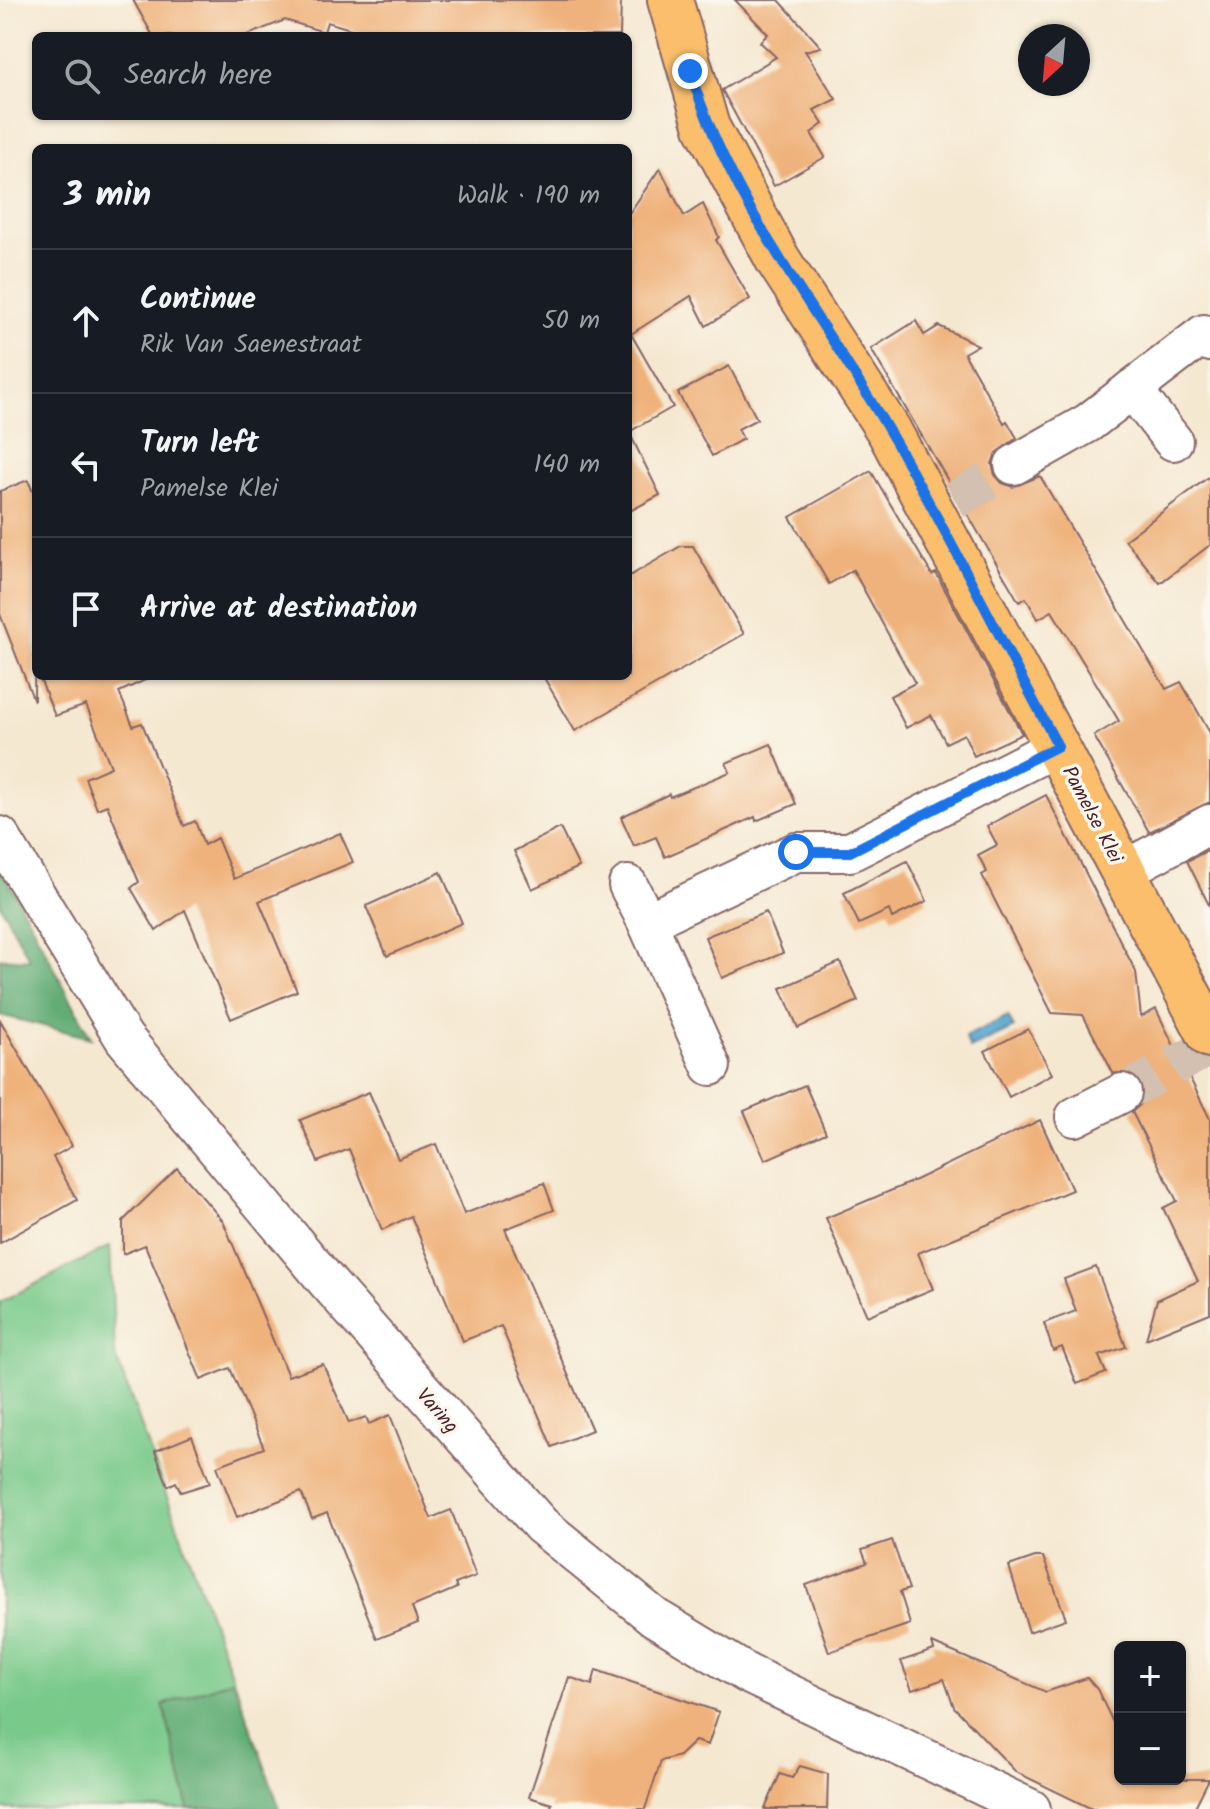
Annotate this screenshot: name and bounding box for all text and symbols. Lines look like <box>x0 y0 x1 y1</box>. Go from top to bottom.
north arrow <box>1018 24 1090 96</box>
search box <box>32 32 632 120</box>
text: Search here <box>124 52 272 100</box>
route end <box>672 53 708 89</box>
icon: search <box>60 54 104 98</box>
text: 3 min <box>64 169 151 223</box>
text: Walk · 190 m <box>457 175 600 217</box>
text: Continue <box>140 276 256 324</box>
icon: ahead <box>64 299 108 343</box>
text: 50 m <box>542 300 600 342</box>
text: Rik Van Saenestraat <box>140 324 362 366</box>
text: Turn left <box>140 420 259 468</box>
icon: left <box>64 443 108 487</box>
text: 140 m <box>533 444 600 486</box>
text: Pamelse Klei <box>140 468 278 510</box>
text: Arrive at destination <box>140 585 417 633</box>
icon: arrive <box>64 587 108 631</box>
street label: Pamelse Klei <box>1052 761 1131 870</box>
route start <box>778 834 814 870</box>
street label: Varing <box>408 1381 465 1441</box>
map controls <box>1114 1641 1186 1785</box>
button: + <box>1114 1641 1186 1713</box>
button: − <box>1114 1713 1186 1785</box>

